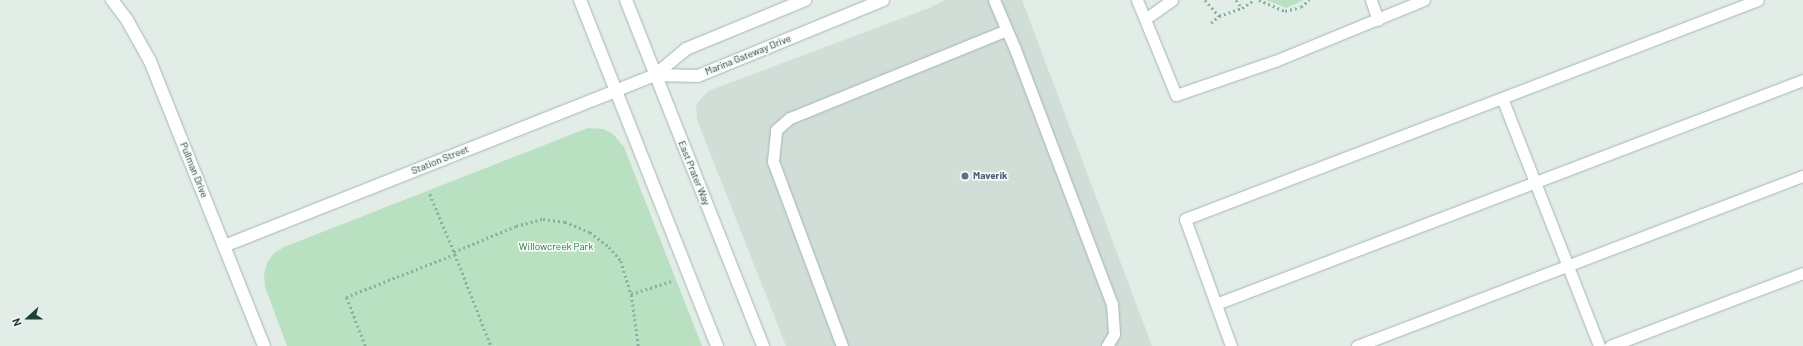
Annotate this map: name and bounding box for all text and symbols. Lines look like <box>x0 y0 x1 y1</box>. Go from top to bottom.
street label: Marina Gateway Drive <box>703 32 793 78</box>
street label: East Prater Way <box>676 139 712 207</box>
street label: Pullman Drive <box>177 140 211 200</box>
street label: Station Street <box>410 143 470 177</box>
place label: Maverik <box>973 170 1007 182</box>
marker: Maverik <box>960 171 970 181</box>
park label: Willowcreek Park <box>519 241 593 253</box>
north arrow <box>8 298 48 338</box>
text: N <box>9 317 24 328</box>

